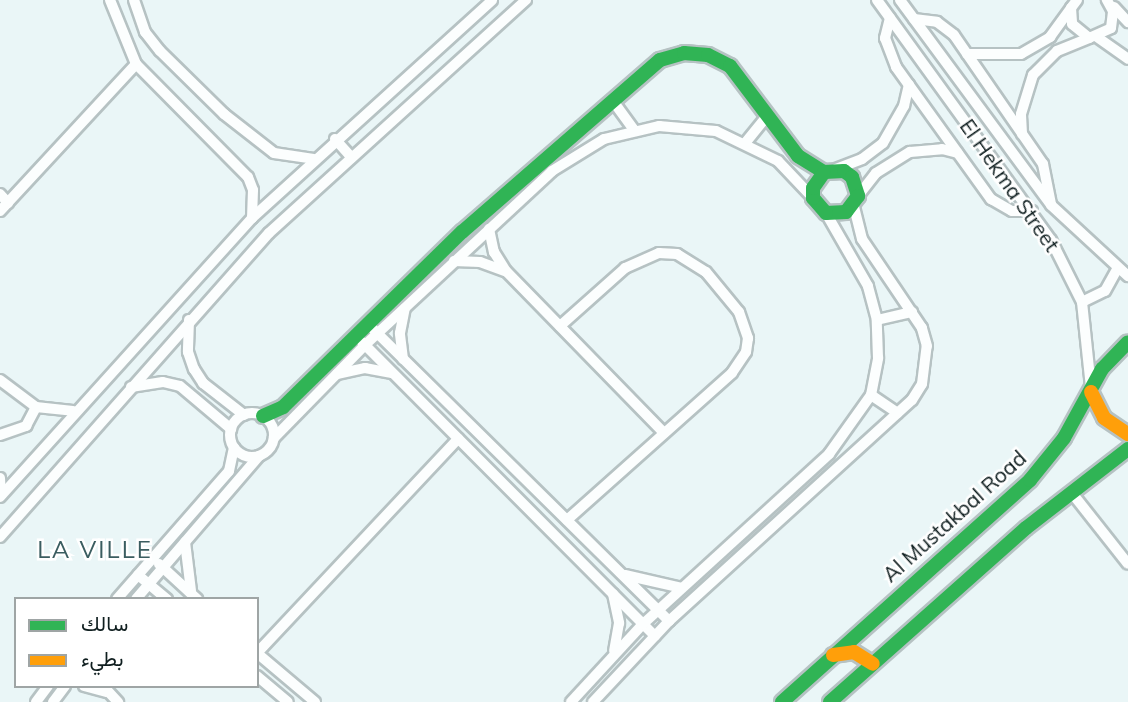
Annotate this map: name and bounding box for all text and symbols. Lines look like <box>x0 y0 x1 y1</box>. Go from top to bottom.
street label: El Hekma Street <box>955 114 1065 256</box>
street label: Al Mustakbal Road <box>877 445 1031 587</box>
district label: LA VILLE <box>38 536 152 564</box>
legend <box>14 597 259 688</box>
text: سالك <box>81 610 128 636</box>
text: بطيء <box>81 645 124 671</box>

